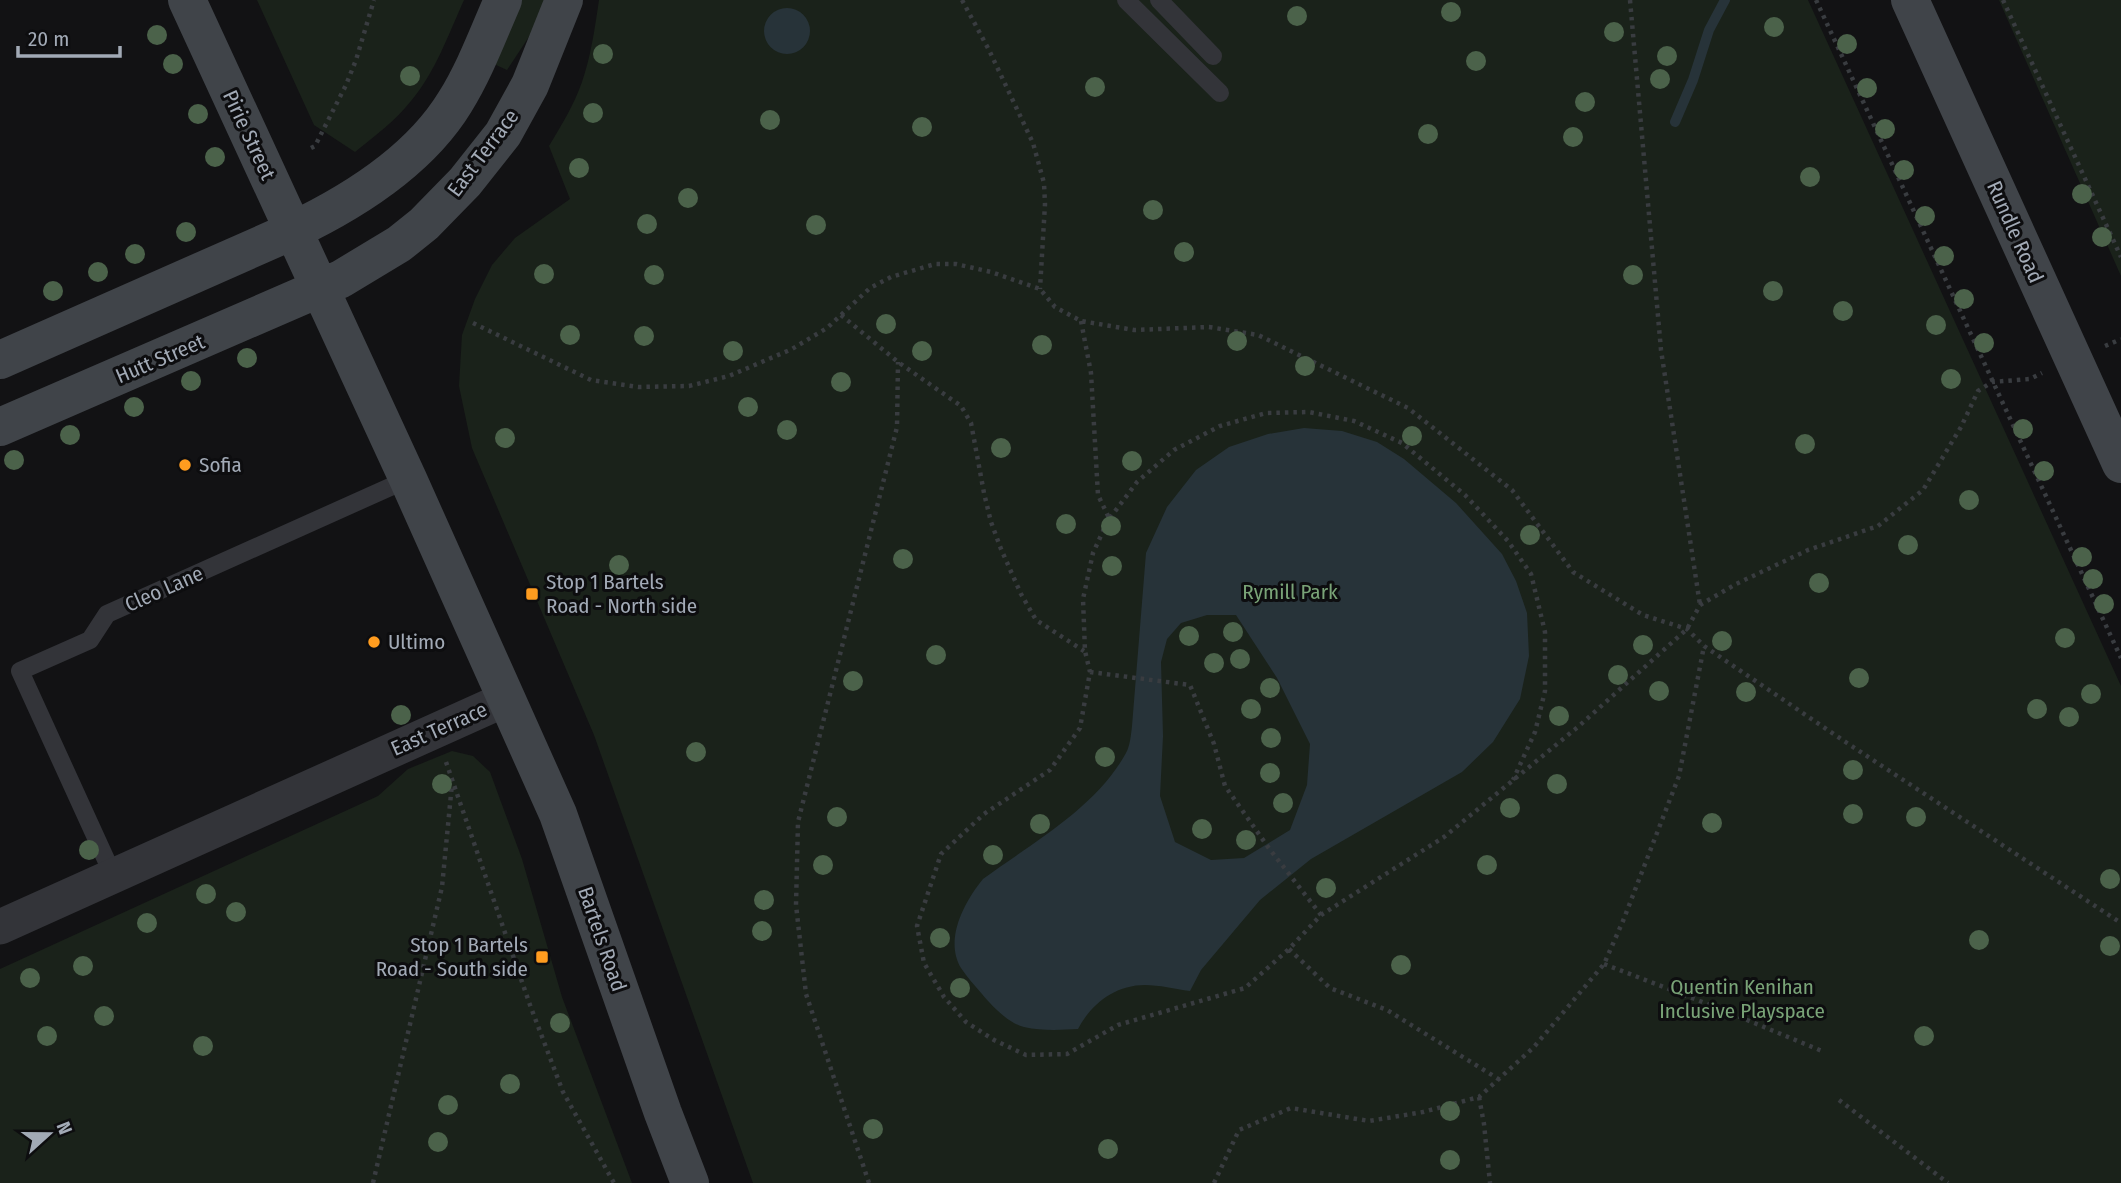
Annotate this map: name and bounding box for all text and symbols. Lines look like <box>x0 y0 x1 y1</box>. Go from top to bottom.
scale bar <box>18 14 119 58</box>
text: 20 m <box>28 26 69 52</box>
street label: Pirie Street <box>217 86 281 184</box>
street label: East Terrace <box>442 104 524 202</box>
street label: Rundle Road <box>1981 177 2049 287</box>
street label: Hutt Street <box>112 329 208 389</box>
place label: Sofia <box>199 452 242 478</box>
marker: Sofia <box>177 457 193 473</box>
street label: Cleo Lane <box>121 560 207 618</box>
place label: Stop 1 Bartels Road - North side <box>546 569 697 619</box>
park label: Rymill Park <box>1242 579 1338 605</box>
marker: Stop 1 Bartels Road - North side <box>524 586 540 602</box>
place label: Ultimo <box>388 629 445 655</box>
marker: Ultimo <box>366 634 382 650</box>
street label: East Terrace <box>387 696 491 762</box>
street label: Bartels Road <box>572 883 632 995</box>
place label: Stop 1 Bartels Road - South side <box>376 932 528 982</box>
marker: Stop 1 Bartels Road - South side <box>534 949 550 965</box>
park label: Quentin Kenihan Inclusive Playspace <box>1659 974 1825 1024</box>
north arrow <box>14 1099 84 1169</box>
text: N <box>52 1119 77 1138</box>

